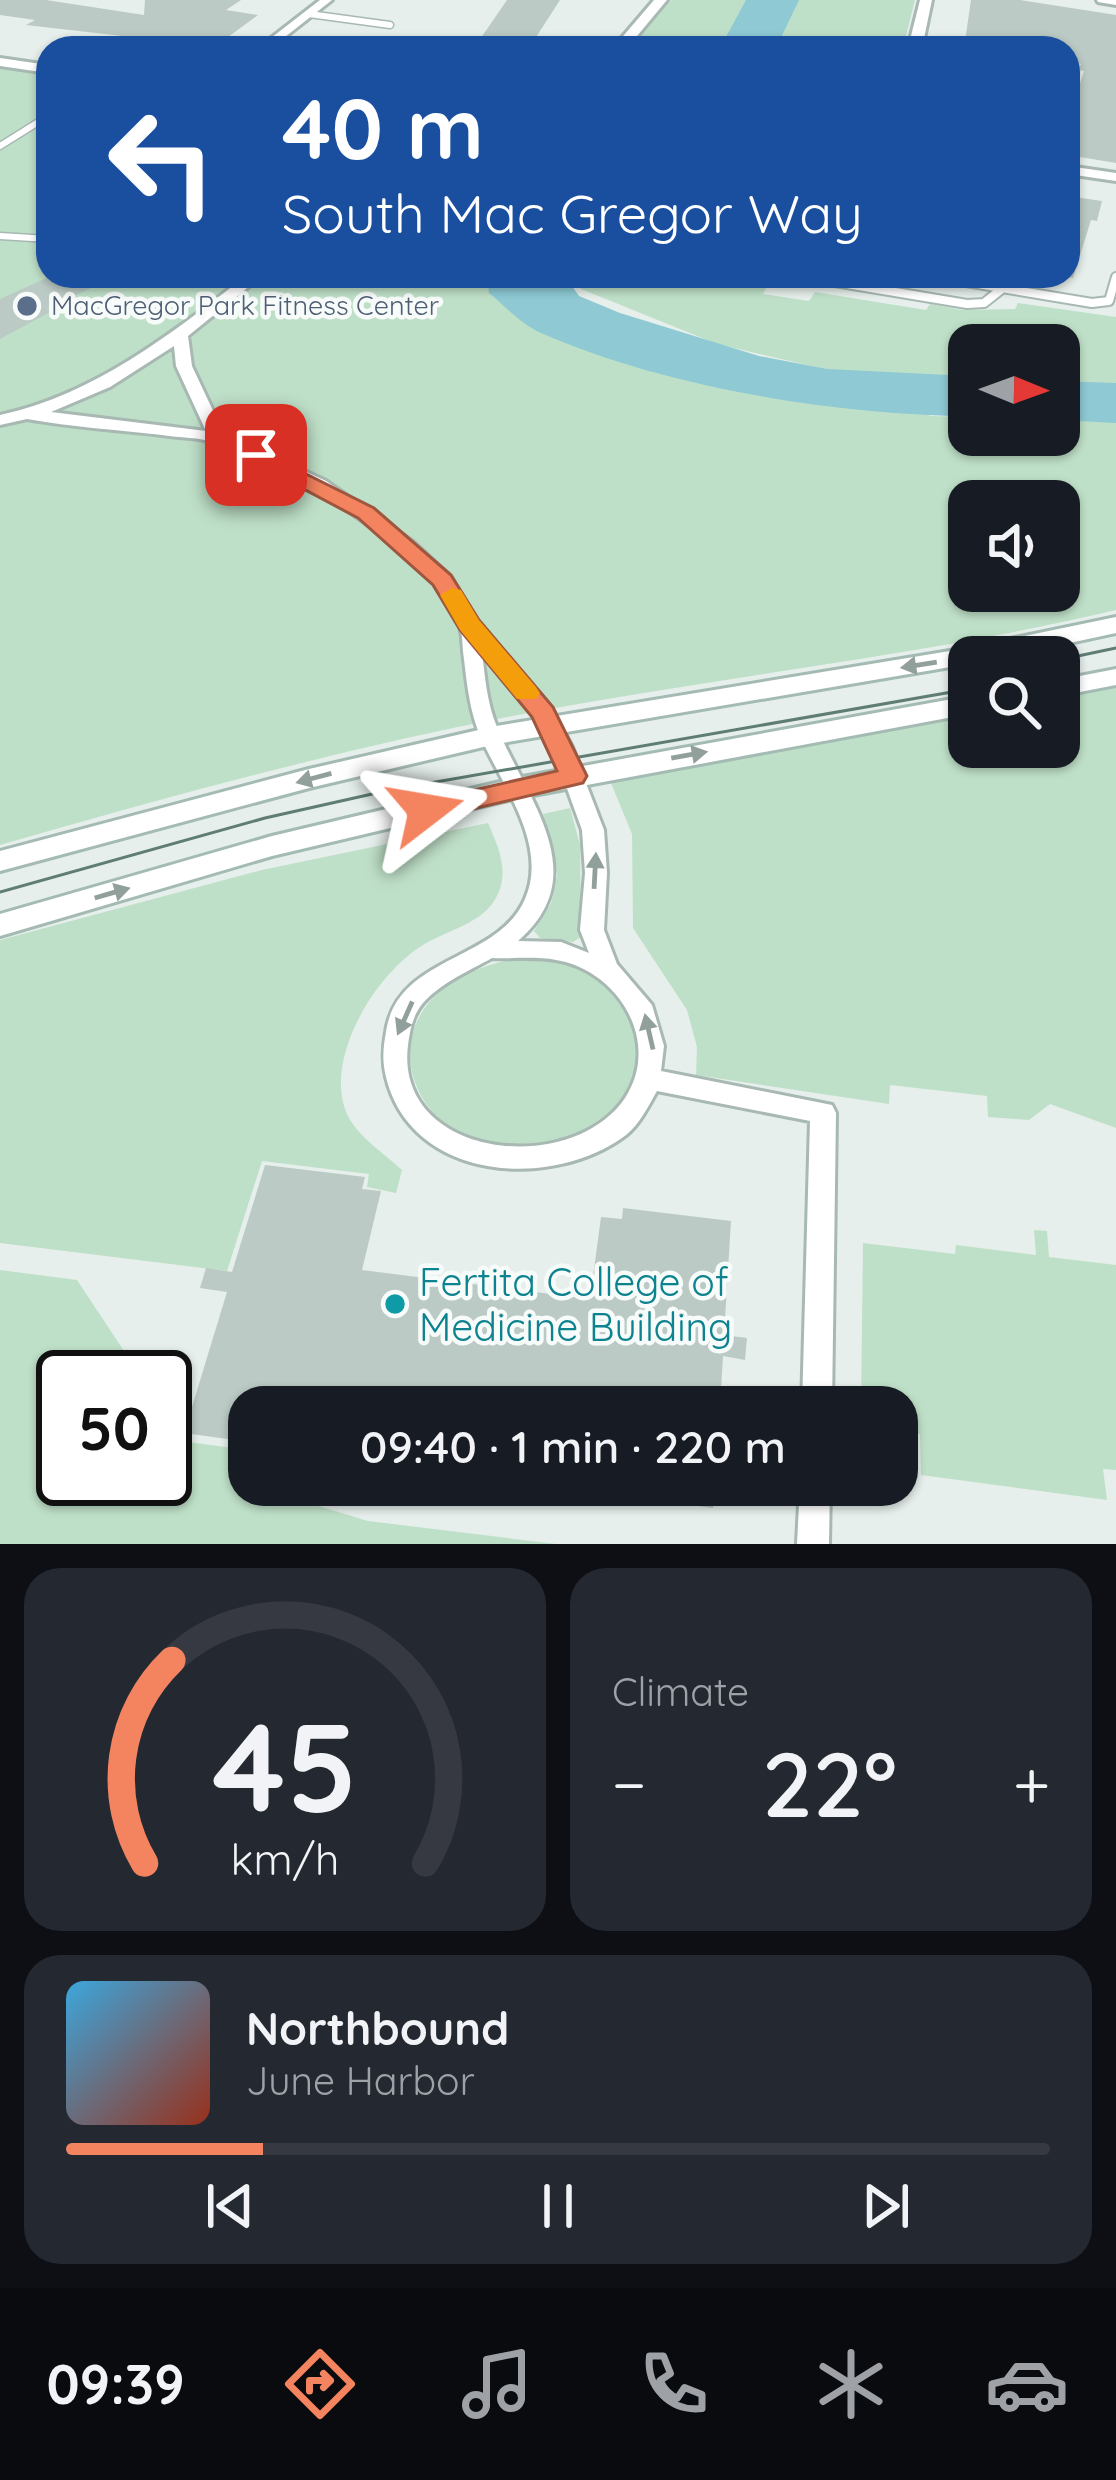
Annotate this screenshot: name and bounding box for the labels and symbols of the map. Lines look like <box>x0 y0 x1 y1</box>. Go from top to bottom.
place label: MacGregor Park Fitness Center <box>51 288 439 322</box>
marker: MacGregor Park Fitness Center <box>14 293 40 319</box>
north arrow <box>948 324 1080 456</box>
pin <box>205 404 307 506</box>
one-way arrow <box>900 655 937 674</box>
one-way arrow <box>670 746 708 764</box>
position arrow <box>363 747 489 873</box>
one-way arrow <box>295 769 332 788</box>
one-way arrow <box>586 851 605 889</box>
one-way arrow <box>94 883 131 901</box>
one-way arrow <box>395 1000 414 1036</box>
one-way arrow <box>639 1013 658 1050</box>
place label: Fertita College of Medicine Building <box>419 1257 732 1351</box>
marker: Fertita College of Medicine Building <box>382 1291 408 1317</box>
speed limit sign: 50 <box>36 1350 192 1506</box>

